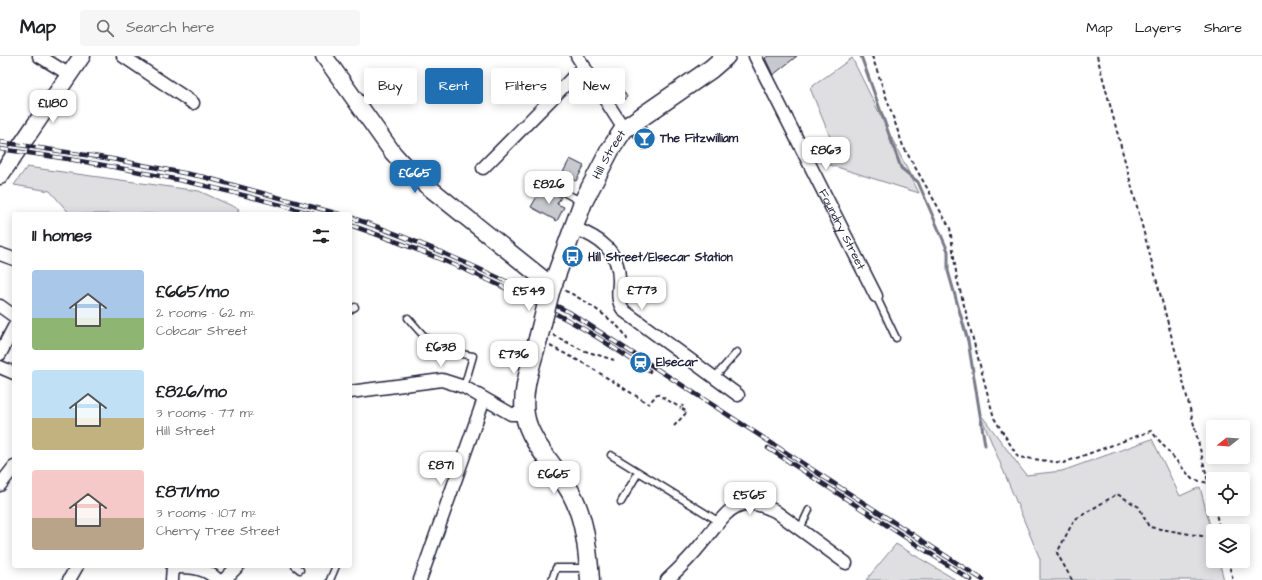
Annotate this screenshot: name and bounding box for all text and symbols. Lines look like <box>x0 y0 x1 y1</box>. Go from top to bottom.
search box <box>80 10 360 46</box>
text: Map <box>20 14 56 41</box>
icon: search <box>94 17 116 39</box>
text: Search here <box>126 17 215 38</box>
text: Map <box>1086 18 1113 38</box>
text: Layers <box>1135 18 1182 38</box>
text: Share <box>1204 18 1242 38</box>
chip: Buy <box>364 68 417 104</box>
chip: Rent <box>425 68 483 104</box>
chip: Filters <box>491 68 561 104</box>
chip: New <box>569 68 625 104</box>
pin: £1,180 <box>20 90 86 124</box>
text: £1,180 <box>38 94 68 112</box>
bar icon: The Fitzwilliam <box>632 125 658 151</box>
street label: Hill Street <box>588 126 630 182</box>
place label: The Fitzwilliam <box>659 130 739 147</box>
pin: £863 <box>802 137 850 171</box>
text: £863 <box>811 141 841 159</box>
pin: £665 <box>391 160 439 194</box>
text: £665 <box>399 164 431 182</box>
pin: £826 <box>525 171 573 205</box>
text: £826 <box>533 175 565 193</box>
street label: Foundry Street <box>814 186 869 273</box>
text: 11 homes <box>32 224 92 248</box>
icon: filters <box>310 225 332 247</box>
bus stop icon: Hill Street/Elsecar Station <box>559 244 585 270</box>
place label: Hill Street/Elsecar Station <box>588 249 733 266</box>
pin: £773 <box>618 277 666 311</box>
pin: £549 <box>505 278 553 312</box>
text: £665/mo <box>156 280 229 304</box>
text: £773 <box>627 281 657 299</box>
text: £549 <box>513 282 545 300</box>
icon: home <box>64 286 112 334</box>
text: 2 rooms · 62 m² <box>156 304 255 322</box>
text: Cobcar Street <box>156 322 247 340</box>
pin: £638 <box>417 334 465 368</box>
text: £638 <box>426 338 456 356</box>
pin: £736 <box>490 341 538 375</box>
text: £736 <box>499 345 529 363</box>
station icon: Elsecar <box>628 349 654 375</box>
place label: Elsecar <box>656 354 698 371</box>
text: £826/mo <box>156 380 227 404</box>
icon: home <box>64 386 112 434</box>
text: 3 rooms · 77 m² <box>156 404 255 422</box>
north arrow <box>1206 420 1250 464</box>
map controls <box>1206 420 1250 568</box>
text: Hill Street <box>156 422 215 440</box>
pin: £871 <box>417 452 465 486</box>
text: £871 <box>428 456 454 474</box>
pin: £665 <box>530 461 578 495</box>
text: £665 <box>538 465 570 483</box>
button: locate <box>1206 472 1250 516</box>
text: £871/mo <box>156 480 219 504</box>
pin: £565 <box>726 482 774 516</box>
icon: home <box>64 486 112 534</box>
text: £565 <box>733 486 767 504</box>
text: 3 rooms · 107 m² <box>156 504 257 522</box>
text: Cherry Tree Street <box>156 522 280 540</box>
button: layers <box>1206 524 1250 568</box>

